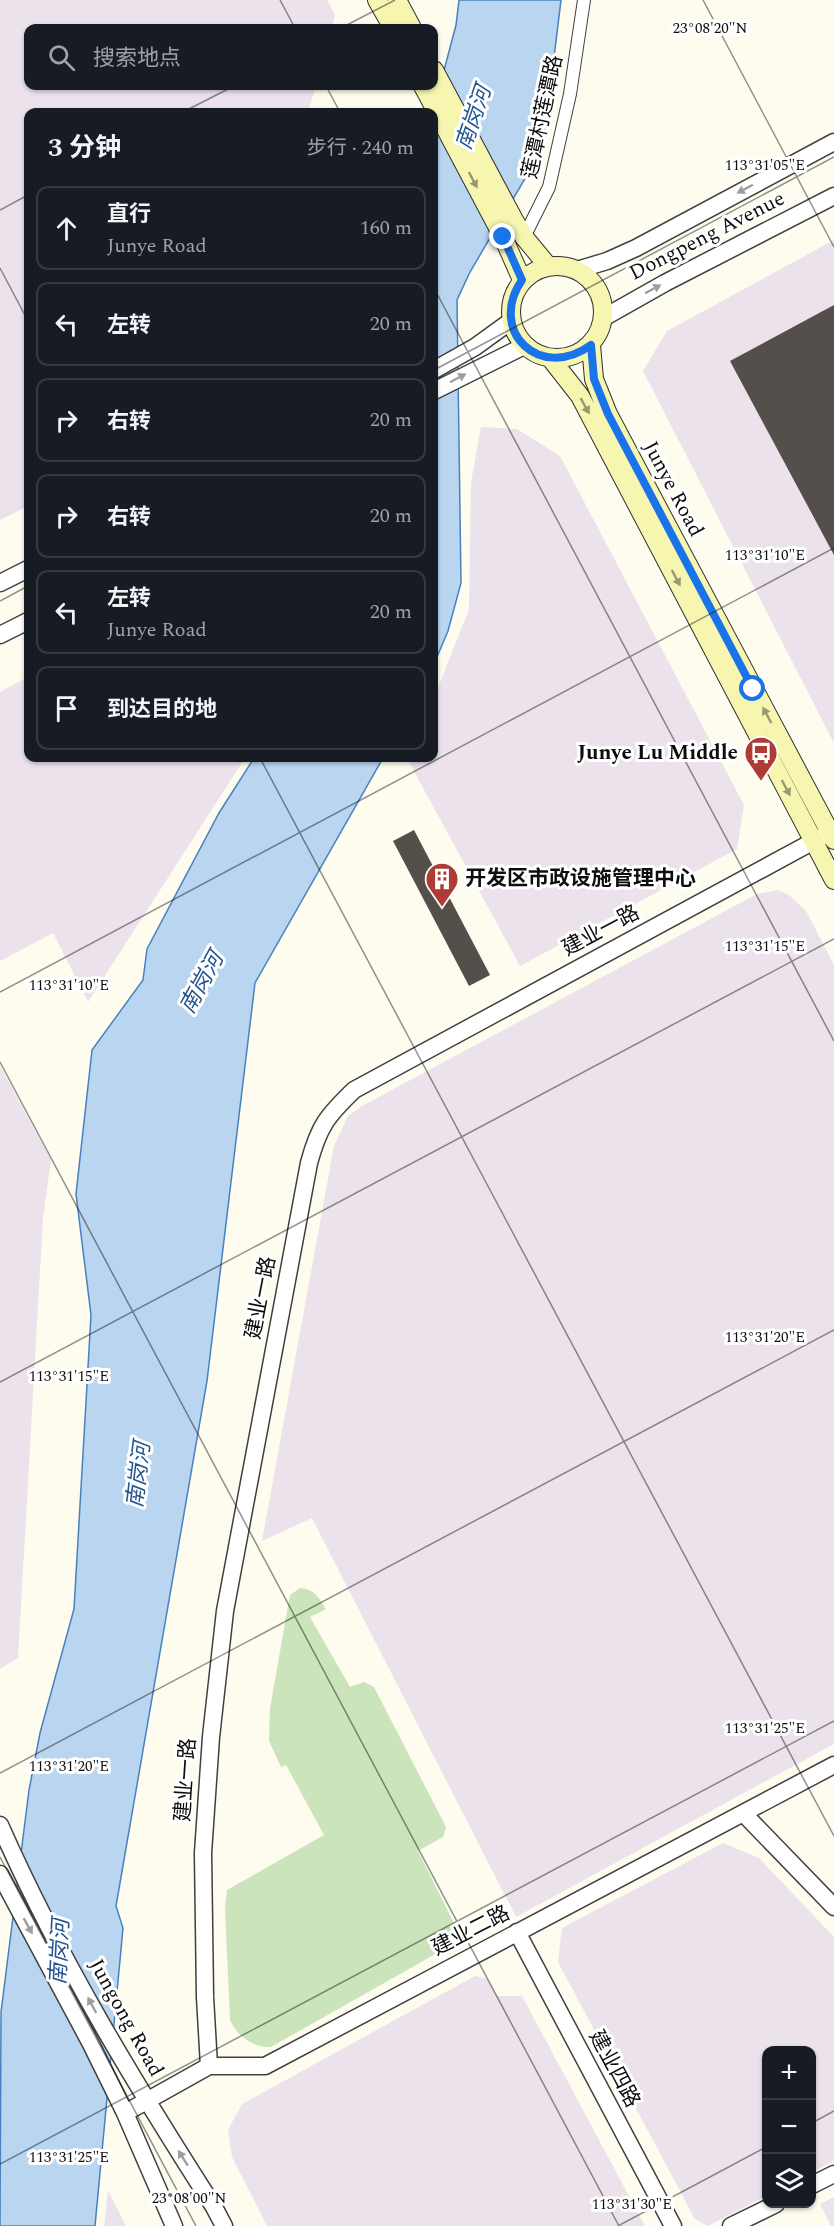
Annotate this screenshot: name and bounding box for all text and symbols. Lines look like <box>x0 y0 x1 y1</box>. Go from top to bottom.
text: 23°08'20"N <box>673 17 748 40</box>
search box <box>24 24 438 90</box>
icon: search <box>45 41 78 74</box>
text: 搜索地点 <box>93 42 181 75</box>
street label: 莲潭村莲潭路 <box>514 52 572 182</box>
water label: 南岗河 <box>448 78 502 155</box>
text: 3 分钟 <box>48 128 121 168</box>
text: 步行 · 240 m <box>307 133 414 163</box>
text: 113°31'05"E <box>725 154 805 177</box>
one-way arrow <box>468 172 478 189</box>
street label: Dongpeng Avenue <box>623 183 791 289</box>
one-way arrow <box>737 184 754 194</box>
text: 直行 <box>107 198 151 231</box>
icon: ahead <box>50 212 83 245</box>
text: 160 m <box>360 213 412 243</box>
route end <box>489 223 515 249</box>
text: Junye Road <box>107 231 207 261</box>
one-way arrow <box>645 284 662 294</box>
icon: left <box>50 308 83 341</box>
text: 左转 <box>107 309 151 342</box>
text: 20 m <box>370 309 412 339</box>
one-way arrow <box>450 373 467 383</box>
one-way arrow <box>580 398 590 415</box>
icon: right <box>50 404 83 437</box>
text: 右转 <box>107 405 151 438</box>
text: 20 m <box>370 405 412 435</box>
street label: Junye Road <box>634 435 712 543</box>
icon: right <box>50 500 83 533</box>
text: 右转 <box>107 501 151 534</box>
text: 20 m <box>370 501 412 531</box>
text: 113°31'10"E <box>725 544 805 567</box>
one-way arrow <box>671 570 681 587</box>
text: 左转 <box>107 582 151 615</box>
icon: left <box>50 596 83 629</box>
text: 20 m <box>370 597 412 627</box>
text: Junye Road <box>107 615 207 645</box>
route start <box>739 675 765 701</box>
icon: arrive <box>50 692 83 725</box>
text: 到达目的地 <box>107 693 217 726</box>
one-way arrow <box>762 706 772 723</box>
bus stop icon: Junye Lu Middle <box>743 735 779 782</box>
place label: Junye Lu Middle <box>577 737 738 769</box>
one-way arrow <box>781 780 791 797</box>
building icon: 开发区市政设施管理中心 <box>424 861 460 908</box>
place label: 开发区市政设施管理中心 <box>465 863 696 895</box>
street label: 建业一路 <box>556 897 646 965</box>
text: 113°31'15"E <box>725 935 805 958</box>
water label: 南岗河 <box>172 943 234 1020</box>
text: 113°31'10"E <box>29 974 109 997</box>
street label: 建业一路 <box>237 1254 285 1342</box>
text: 113°31'20"E <box>725 1326 805 1349</box>
text: 113°31'15"E <box>29 1365 109 1388</box>
water label: 南岗河 <box>119 1436 160 1510</box>
text: 113°31'25"E <box>725 1717 805 1740</box>
street label: 建业一路 <box>167 1737 205 1823</box>
text: 113°31'20"E <box>29 1755 109 1778</box>
street label: 建业二路 <box>426 1898 516 1964</box>
water label: 南岗河 <box>42 1914 78 1986</box>
one-way arrow <box>23 1917 33 1934</box>
street label: Jungong Road <box>80 1953 172 2083</box>
one-way arrow <box>87 1996 97 2013</box>
street label: 建业四路 <box>580 2024 648 2114</box>
map controls <box>762 2046 816 2208</box>
button: + <box>762 2046 816 2100</box>
button: − <box>762 2100 816 2154</box>
text: 113°31'25"E <box>29 2146 109 2169</box>
one-way arrow <box>177 2150 188 2166</box>
button: layers <box>762 2154 816 2208</box>
text: 23°08'00"N <box>152 2187 227 2210</box>
text: 113°31'30"E <box>592 2193 672 2216</box>

